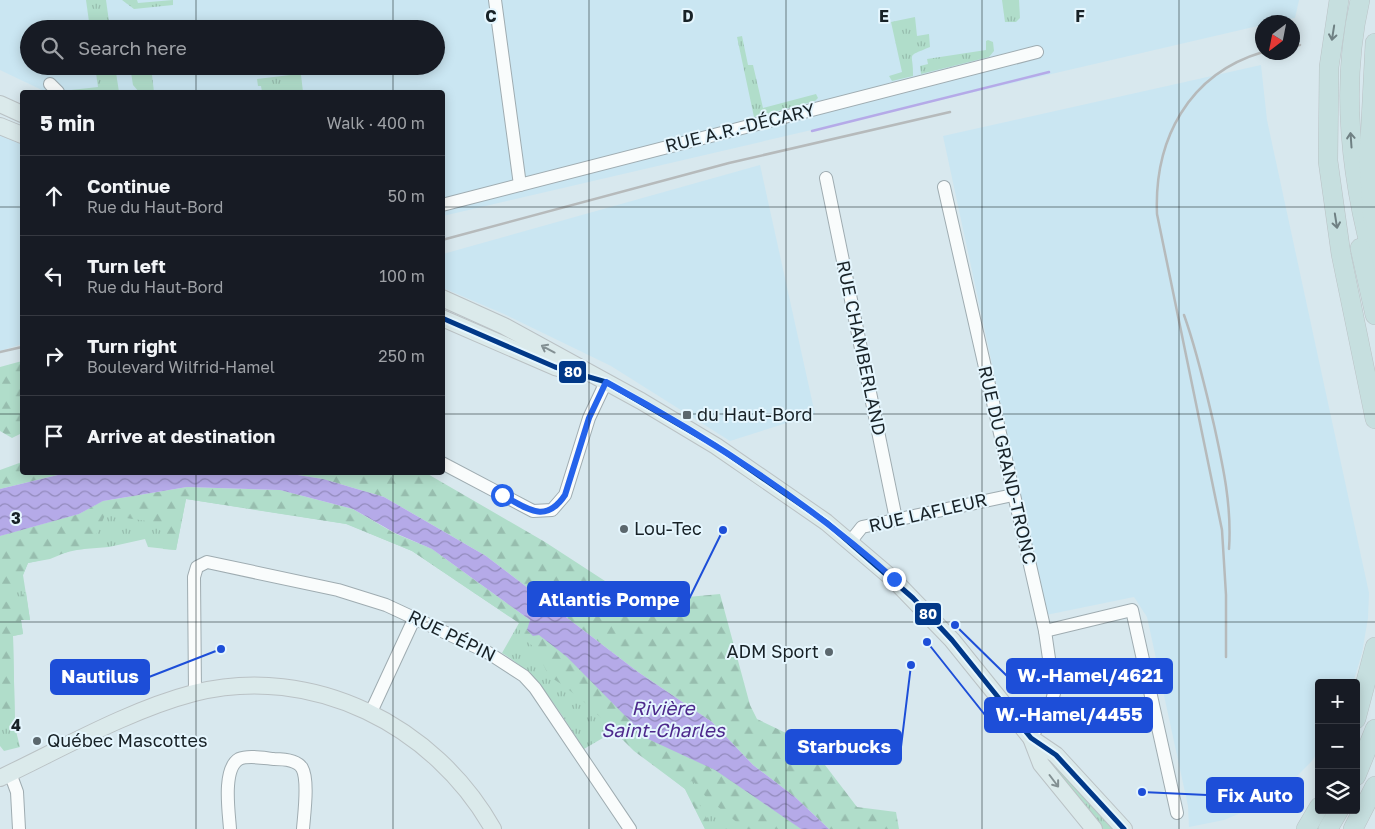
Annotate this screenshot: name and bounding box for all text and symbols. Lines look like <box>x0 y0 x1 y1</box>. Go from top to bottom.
text: C <box>485 6 497 26</box>
text: D <box>682 6 694 26</box>
text: E <box>879 6 889 26</box>
text: F <box>1075 6 1085 26</box>
north arrow <box>1255 15 1300 60</box>
search box <box>20 20 445 75</box>
one-way arrow <box>1327 25 1337 41</box>
icon: search <box>38 34 66 62</box>
text: Search here <box>78 36 187 59</box>
street label: RUE A.R.-DÉCARY <box>663 98 817 156</box>
text: 5 min <box>40 110 95 136</box>
text: Walk · 400 m <box>327 113 425 133</box>
one-way arrow <box>1347 132 1356 148</box>
text: Continue <box>87 174 170 197</box>
icon: ahead <box>40 182 68 210</box>
text: 50 m <box>388 186 425 206</box>
text: Rue du Haut-Bord <box>87 197 223 217</box>
one-way arrow <box>1331 213 1341 229</box>
text: Turn left <box>87 254 166 277</box>
street label: RUE CHAMBERLAND <box>833 258 891 437</box>
icon: left <box>40 262 68 290</box>
text: 100 m <box>379 266 425 286</box>
text: Rue du Haut-Bord <box>87 277 223 297</box>
text: Turn right <box>87 334 177 357</box>
icon: right <box>40 342 68 370</box>
one-way arrow <box>541 344 556 354</box>
text: 250 m <box>378 346 425 366</box>
text: Boulevard Wilfrid-Hamel <box>87 357 275 377</box>
line badge: 80 <box>558 360 587 384</box>
text: 80 <box>564 363 582 380</box>
street label: RUE DU GRAND-TRONC <box>974 363 1042 566</box>
place label: du Haut-Bord <box>697 403 813 425</box>
marker: du Haut-Bord <box>681 409 693 421</box>
icon: arrive <box>40 422 68 450</box>
text: Arrive at destination <box>87 424 275 447</box>
route start <box>491 484 514 507</box>
street label: RUE LAFLEUR <box>866 488 989 536</box>
text: 3 <box>11 508 21 528</box>
place label: Lou-Tec <box>634 517 702 539</box>
marker: Lou-Tec <box>618 523 630 535</box>
route end <box>883 568 906 591</box>
callout: Atlantis Pompe <box>528 582 689 616</box>
text: Atlantis Pompe <box>538 587 680 610</box>
line badge: 80 <box>914 602 942 626</box>
street label: RUE PÉPIN <box>405 604 500 666</box>
text: 80 <box>919 605 937 622</box>
place label: ADM Sport <box>726 640 819 662</box>
marker: ADM Sport <box>823 646 835 658</box>
callout: W.-Hamel/4621 <box>1007 659 1172 693</box>
callout: Nautilus <box>51 660 149 694</box>
text: W.-Hamel/4621 <box>1017 663 1163 686</box>
text: Nautilus <box>61 664 139 687</box>
map controls <box>1315 679 1360 814</box>
button: + <box>1315 679 1360 724</box>
water label: Rivière Saint-Charles <box>601 696 726 741</box>
callout: W.-Hamel/4455 <box>985 698 1152 732</box>
text: W.-Hamel/4455 <box>995 702 1143 725</box>
text: 4 <box>11 715 21 735</box>
button: − <box>1315 724 1360 769</box>
place label: Québec Mascottes <box>47 729 207 751</box>
callout: Starbucks <box>786 730 901 764</box>
text: Starbucks <box>797 734 891 757</box>
marker: Québec Mascottes <box>31 735 43 747</box>
button: layers <box>1315 769 1360 814</box>
one-way arrow <box>1049 774 1059 788</box>
callout: Fix Auto <box>1207 778 1303 812</box>
text: Fix Auto <box>1217 783 1293 806</box>

